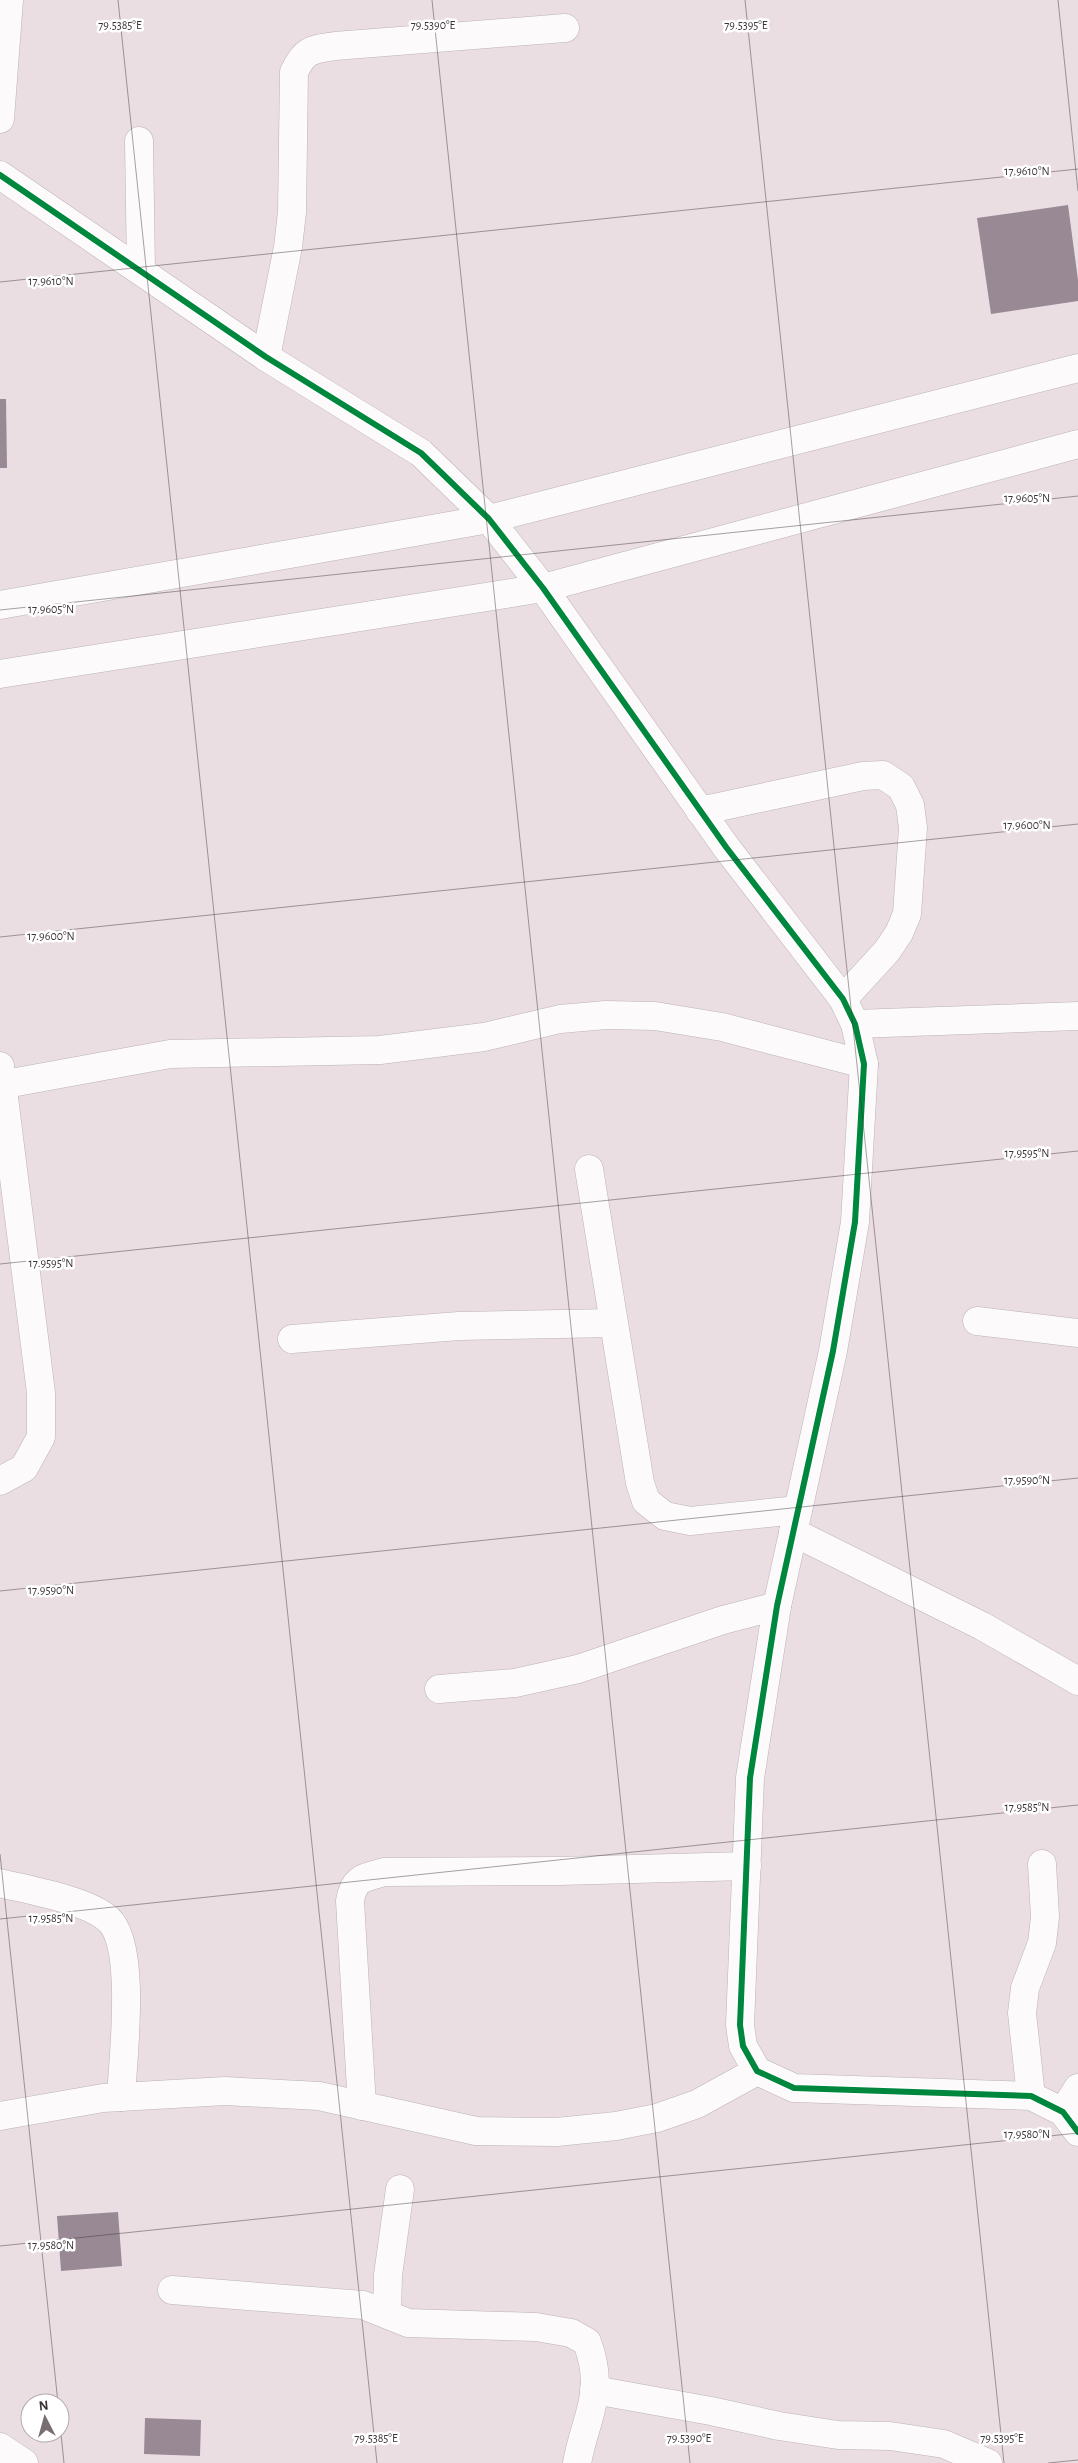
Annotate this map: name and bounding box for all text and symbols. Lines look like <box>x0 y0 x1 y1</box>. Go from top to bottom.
text: 79.5385°E <box>98 19 142 31</box>
text: 79.5390°E <box>411 19 456 31</box>
text: 79.5395°E <box>724 19 768 31</box>
text: 17.9610°N <box>1004 165 1050 177</box>
text: 17.9610°N <box>28 275 74 287</box>
text: 17.9605°N <box>1004 492 1050 504</box>
text: 17.9605°N <box>28 603 74 615</box>
text: 17.9600°N <box>1003 819 1051 831</box>
text: 17.9600°N <box>27 930 75 942</box>
text: 17.9595°N <box>1005 1147 1049 1159</box>
text: 17.9595°N <box>29 1257 73 1269</box>
text: 17.9590°N <box>1004 1474 1050 1486</box>
text: 17.9590°N <box>28 1584 74 1596</box>
text: 17.9585°N <box>1005 1801 1049 1813</box>
text: 17.9585°N <box>29 1912 73 1924</box>
text: 17.9580°N <box>1004 2128 1050 2140</box>
text: 17.9580°N <box>28 2239 74 2251</box>
north arrow <box>20 2393 70 2443</box>
text: N <box>38 2399 49 2414</box>
text: 79.5385°E <box>354 2432 398 2444</box>
text: 79.5390°E <box>667 2432 712 2444</box>
text: 79.5395°E <box>980 2432 1024 2444</box>

